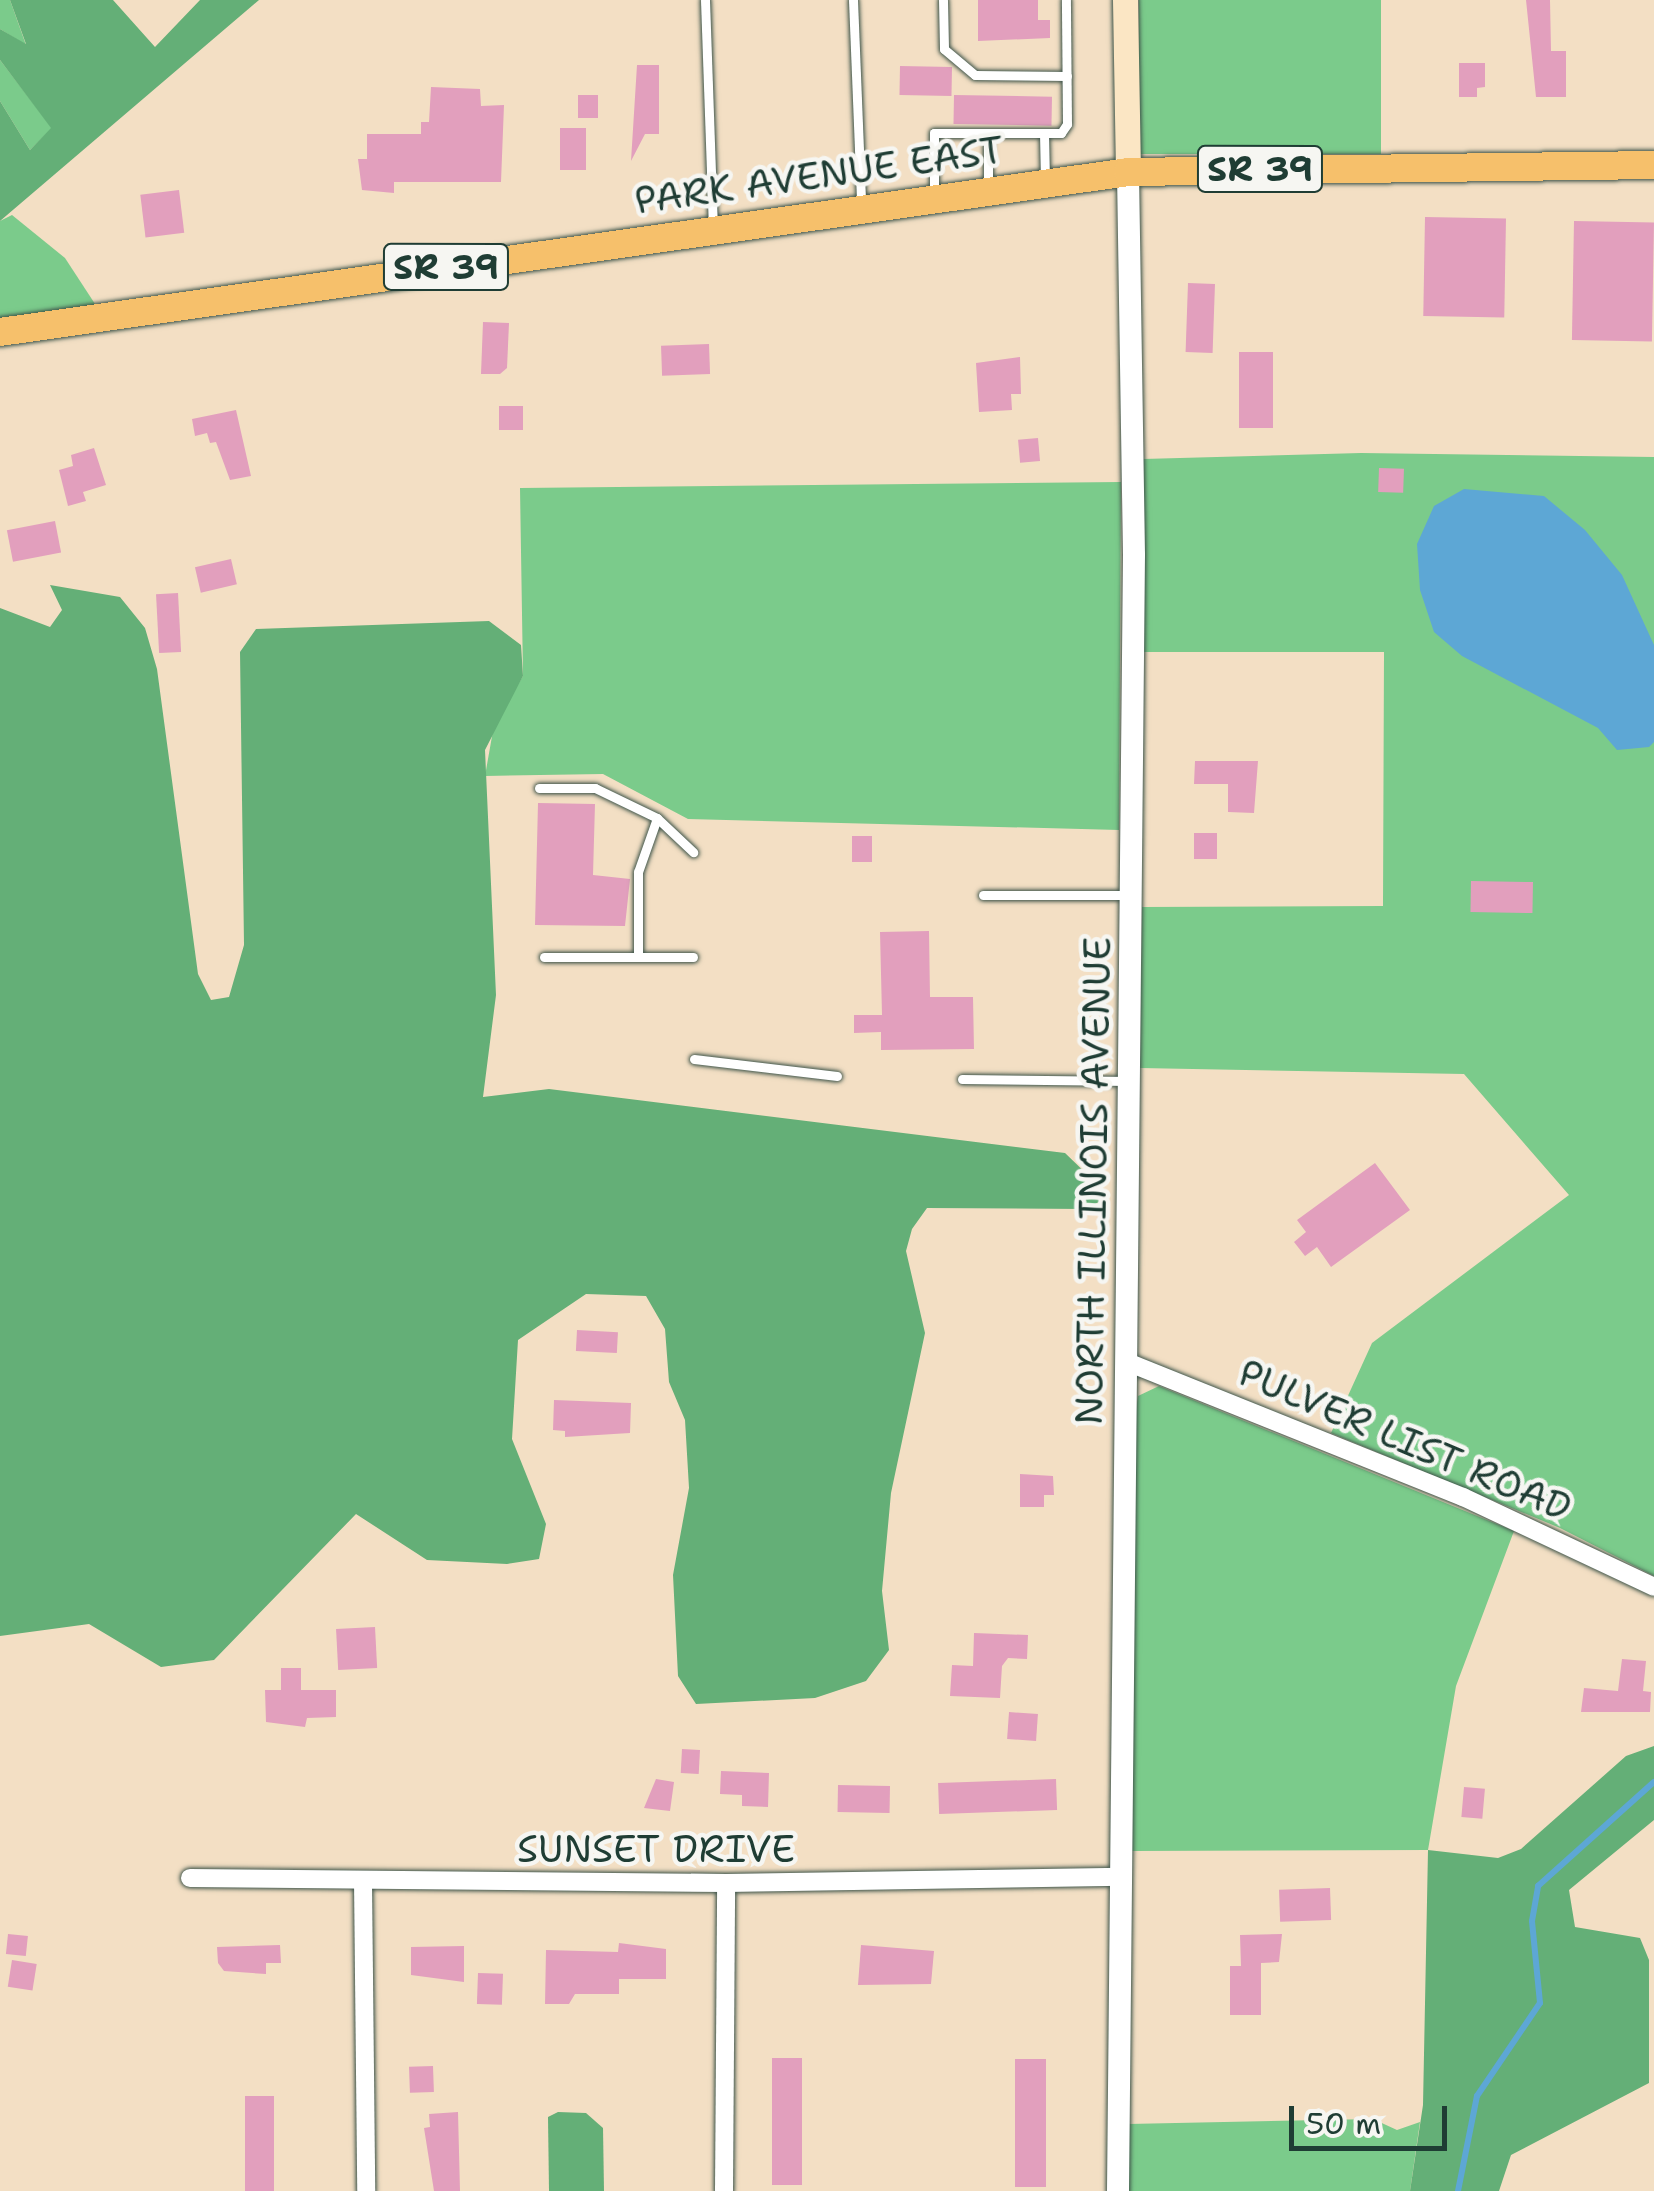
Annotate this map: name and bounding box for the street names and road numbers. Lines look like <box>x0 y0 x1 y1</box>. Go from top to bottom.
street label: PARK AVENUE EAST <box>632 127 1006 223</box>
road number: SR 39 <box>1195 139 1325 199</box>
road number: SR 39 <box>381 237 511 297</box>
street label: NORTH ILLINOIS AVENUE <box>1066 937 1120 1425</box>
street label: PULVER LIST ROAD <box>1232 1349 1578 1531</box>
street label: SUNSET DRIVE <box>517 1826 795 1872</box>

